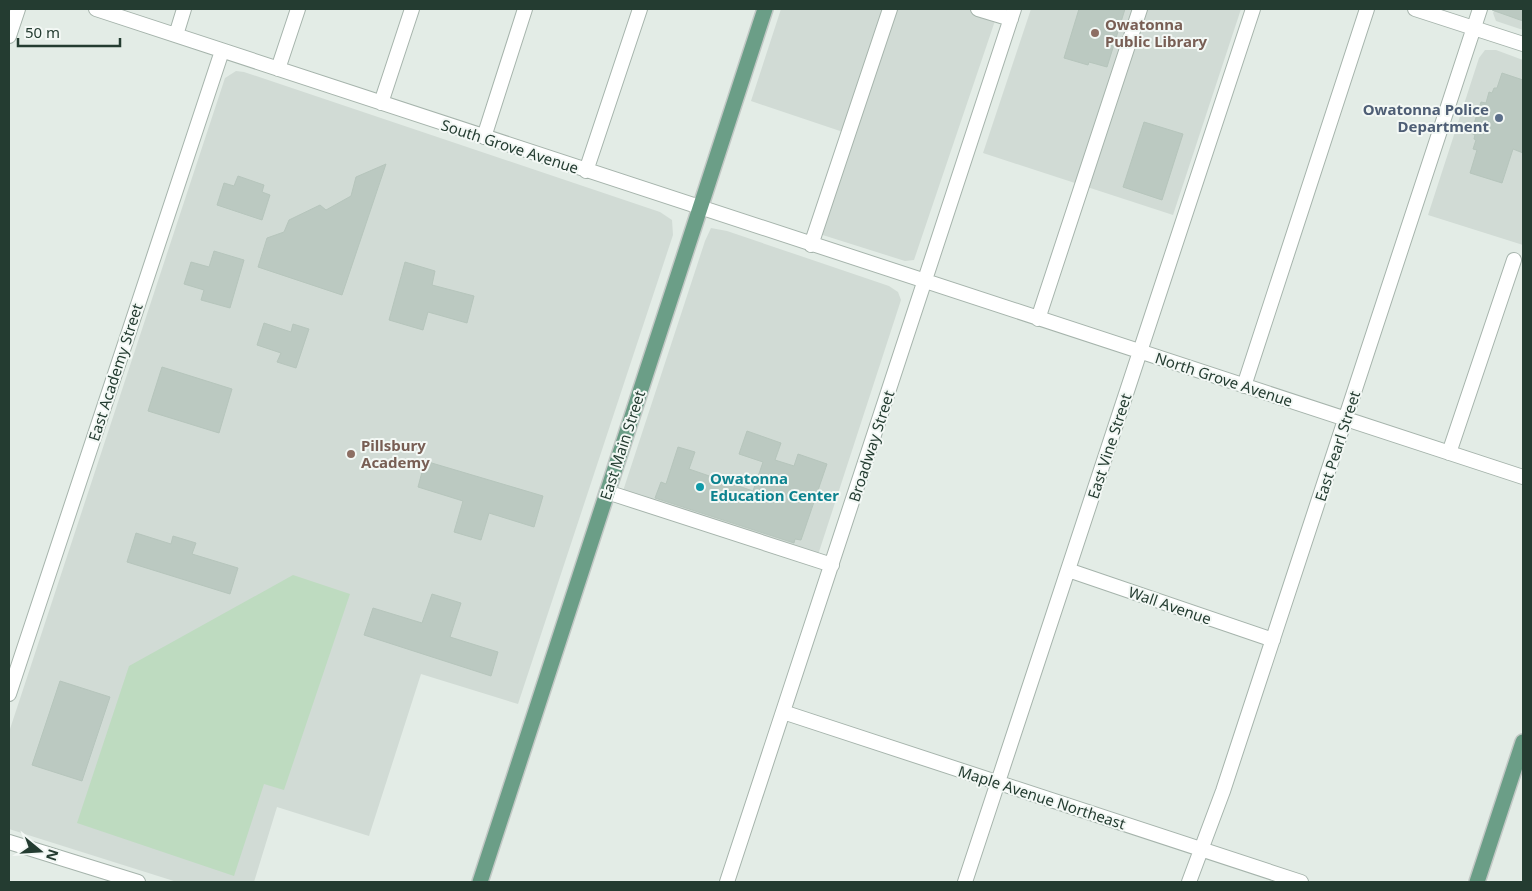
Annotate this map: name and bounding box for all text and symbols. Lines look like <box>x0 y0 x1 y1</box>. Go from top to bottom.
place label: Owatonna Public Library <box>1105 14 1208 51</box>
scale bar <box>18 15 120 47</box>
text: 50 m <box>25 22 60 42</box>
marker: Owatonna Public Library <box>1089 27 1101 39</box>
place label: Owatonna Police Department <box>1363 99 1489 136</box>
marker: Owatonna Police Department <box>1493 112 1505 124</box>
street label: South Grove Avenue <box>439 114 581 178</box>
street label: East Academy Street <box>83 300 147 443</box>
street label: North Grove Avenue <box>1153 347 1295 411</box>
street label: East Main Street <box>595 387 649 502</box>
street label: Broadway Street <box>844 387 899 504</box>
street label: East Pearl Street <box>1310 388 1364 504</box>
street label: East Vine Street <box>1083 390 1136 501</box>
place label: Pillsbury Academy <box>361 435 430 472</box>
marker: Pillsbury Academy <box>345 448 357 460</box>
place label: Owatonna Education Center <box>710 468 839 505</box>
marker: Owatonna Education Center <box>694 481 706 493</box>
street label: Wall Avenue <box>1126 581 1214 629</box>
street label: Maple Avenue Northeast <box>956 760 1129 834</box>
north arrow <box>15 826 65 876</box>
text: N <box>42 847 64 864</box>

